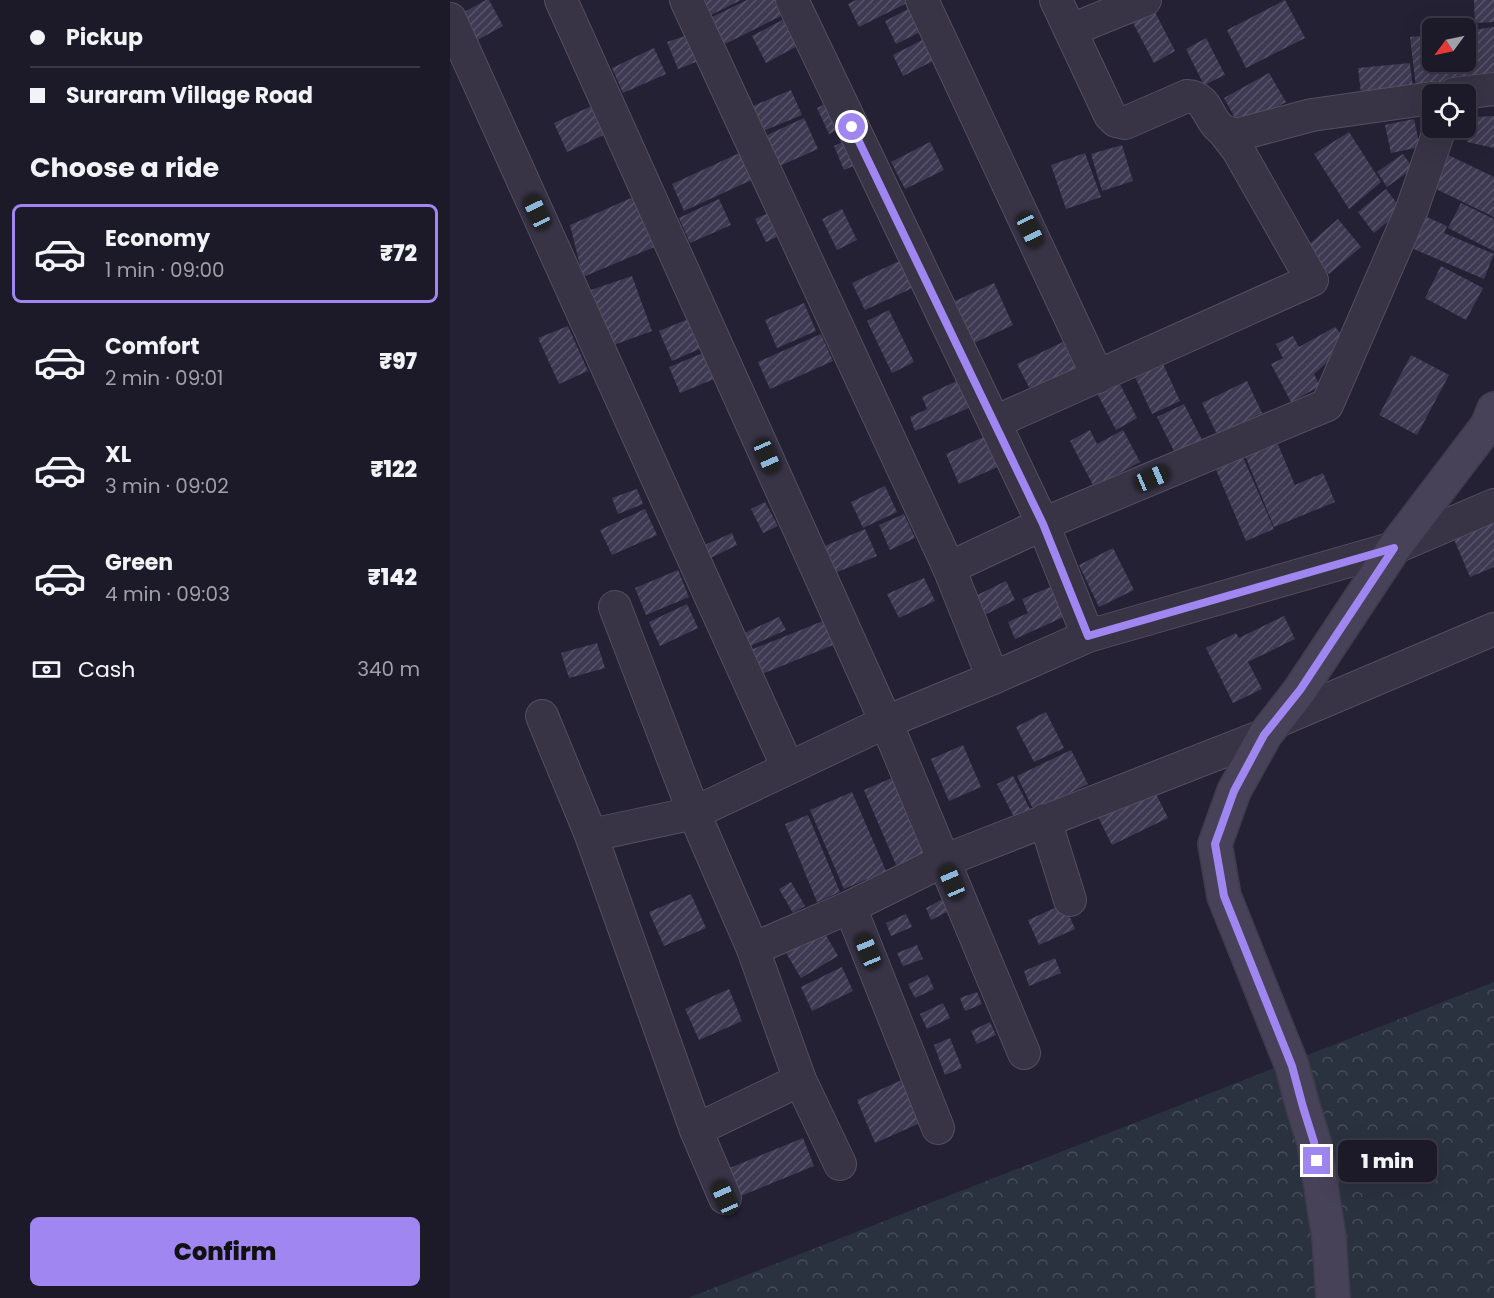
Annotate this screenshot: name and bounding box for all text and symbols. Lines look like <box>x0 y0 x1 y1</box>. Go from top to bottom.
north arrow <box>1422 18 1476 72</box>
map controls <box>1422 18 1476 138</box>
text: Pickup <box>66 22 143 53</box>
text: Suraram Village Road <box>66 80 313 111</box>
button: locate <box>1422 84 1476 138</box>
route start <box>838 113 865 140</box>
text: Choose a ride <box>30 149 219 186</box>
car <box>521 192 553 232</box>
car <box>1014 210 1046 250</box>
text: Economy <box>105 223 210 254</box>
icon: car <box>33 227 87 281</box>
text: ₹72 <box>380 238 417 269</box>
text: 1 min · 09:00 <box>105 256 225 284</box>
text: Comfort <box>105 331 199 362</box>
icon: car <box>33 335 87 389</box>
text: ₹97 <box>379 346 417 377</box>
text: 2 min · 09:01 <box>105 364 223 392</box>
car <box>751 436 783 476</box>
text: XL <box>105 439 131 470</box>
icon: car <box>33 443 87 497</box>
text: ₹122 <box>371 454 417 485</box>
car <box>1132 463 1172 493</box>
text: 3 min · 09:02 <box>105 472 229 500</box>
text: Green <box>105 547 173 578</box>
icon: car <box>33 551 87 605</box>
text: ₹142 <box>368 562 417 593</box>
text: 4 min · 09:03 <box>105 580 230 608</box>
icon: cash <box>30 653 63 686</box>
text: Cash <box>78 654 135 685</box>
text: 340 m <box>357 655 420 683</box>
car <box>937 862 967 902</box>
car <box>853 931 883 971</box>
callout: 1 min <box>1338 1140 1437 1182</box>
route end <box>1303 1147 1330 1174</box>
text: 1 min <box>1361 1147 1414 1175</box>
car <box>709 1178 741 1218</box>
button: Confirm <box>30 1217 420 1286</box>

